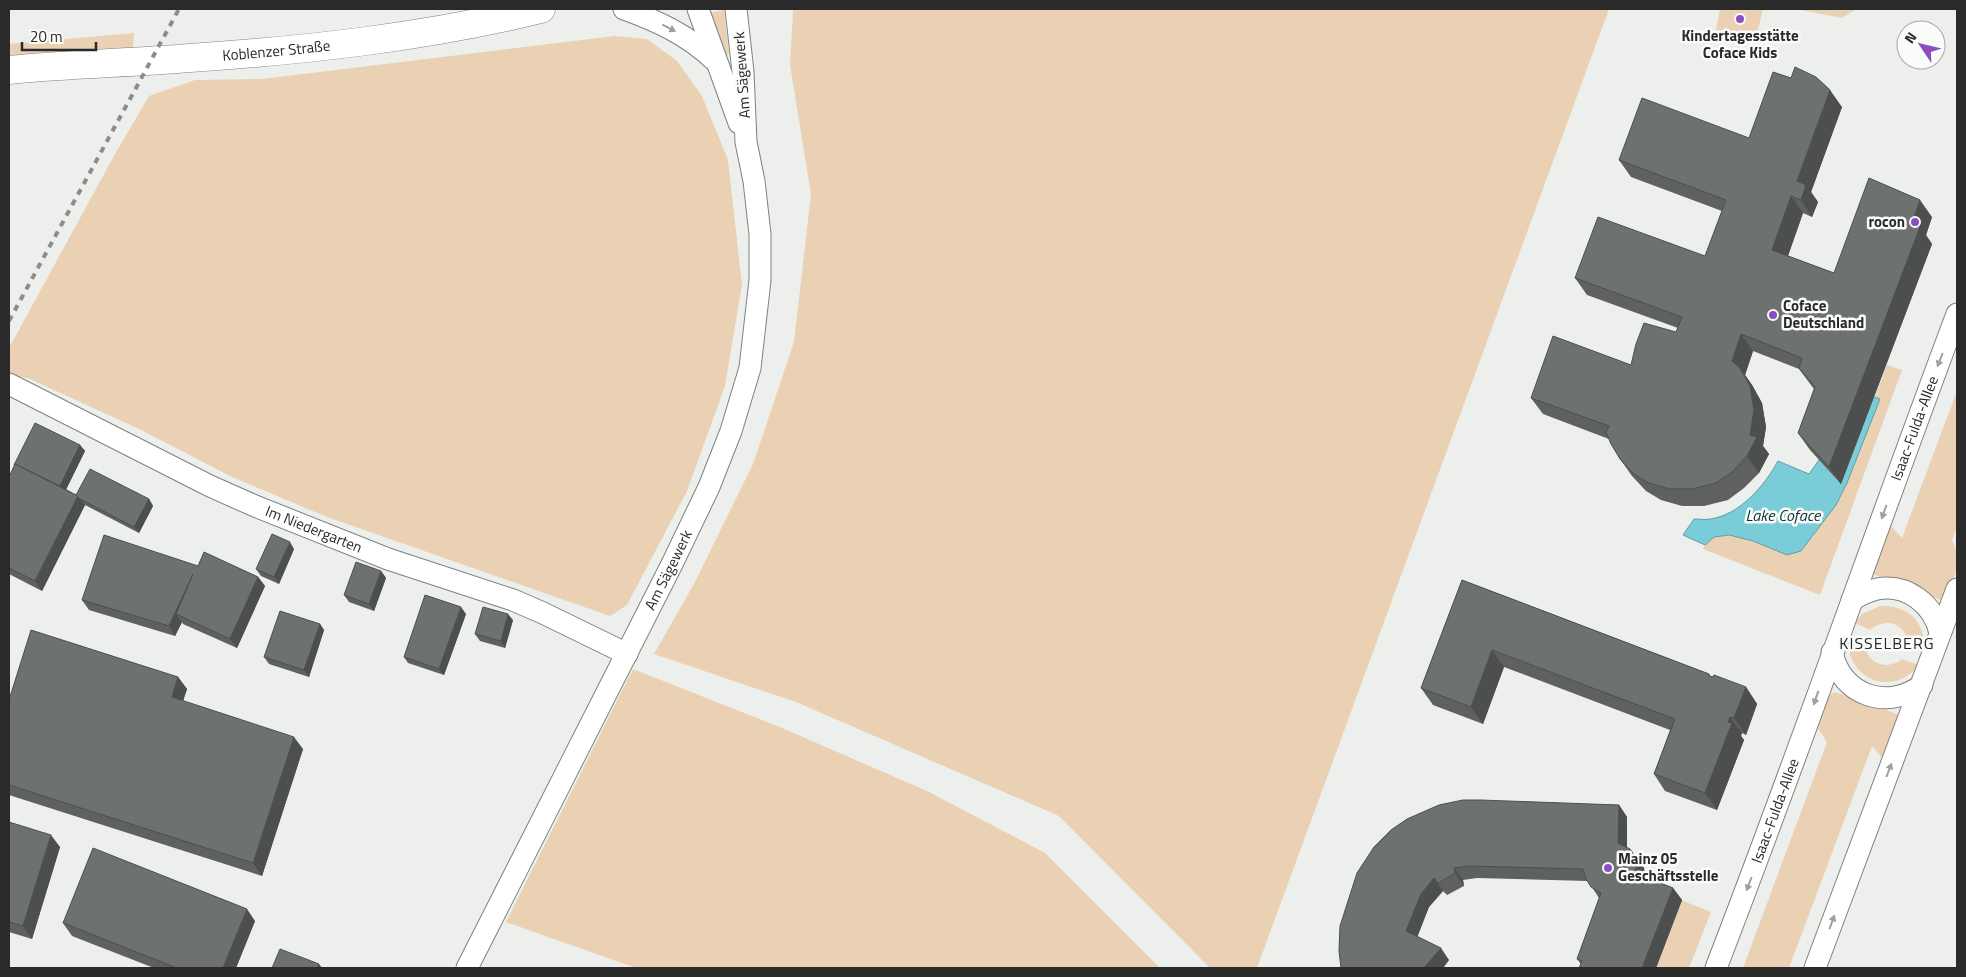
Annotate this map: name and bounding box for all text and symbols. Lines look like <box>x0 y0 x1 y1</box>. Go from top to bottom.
marker: Kindertagesstätte Coface Kids <box>1734 13 1746 25</box>
scale bar <box>22 20 96 52</box>
north arrow <box>1896 20 1946 70</box>
one-way arrow <box>661 24 676 32</box>
place label: Kindertagesstätte Coface Kids <box>1681 24 1799 64</box>
text: 20 m <box>30 25 63 48</box>
text: N <box>1899 27 1921 47</box>
street label: Am Sägewerk <box>727 31 756 119</box>
street label: Koblenzer Straße <box>221 34 331 67</box>
place label: rocon <box>1869 210 1905 233</box>
marker: rocon <box>1909 216 1921 228</box>
place label: Coface Deutschland <box>1783 294 1864 334</box>
marker: Coface Deutschland <box>1767 309 1779 321</box>
one-way arrow <box>1936 352 1943 367</box>
street label: Isaac-Fulda-Allee <box>1884 373 1944 484</box>
street label: Im Niedergarten <box>262 499 366 559</box>
water label: Lake Coface <box>1746 503 1822 527</box>
one-way arrow <box>1880 505 1888 520</box>
street label: Am Sägewerk <box>638 526 698 614</box>
district label: KISSELBERG <box>1839 631 1935 655</box>
one-way arrow <box>1812 691 1820 706</box>
street label: Isaac-Fulda-Allee <box>1745 755 1805 866</box>
one-way arrow <box>1886 763 1893 778</box>
place label: Mainz 05 Geschäftsstelle <box>1618 847 1719 887</box>
marker: Mainz 05 Geschäftsstelle <box>1602 862 1614 874</box>
one-way arrow <box>1744 877 1752 891</box>
one-way arrow <box>1829 915 1836 930</box>

